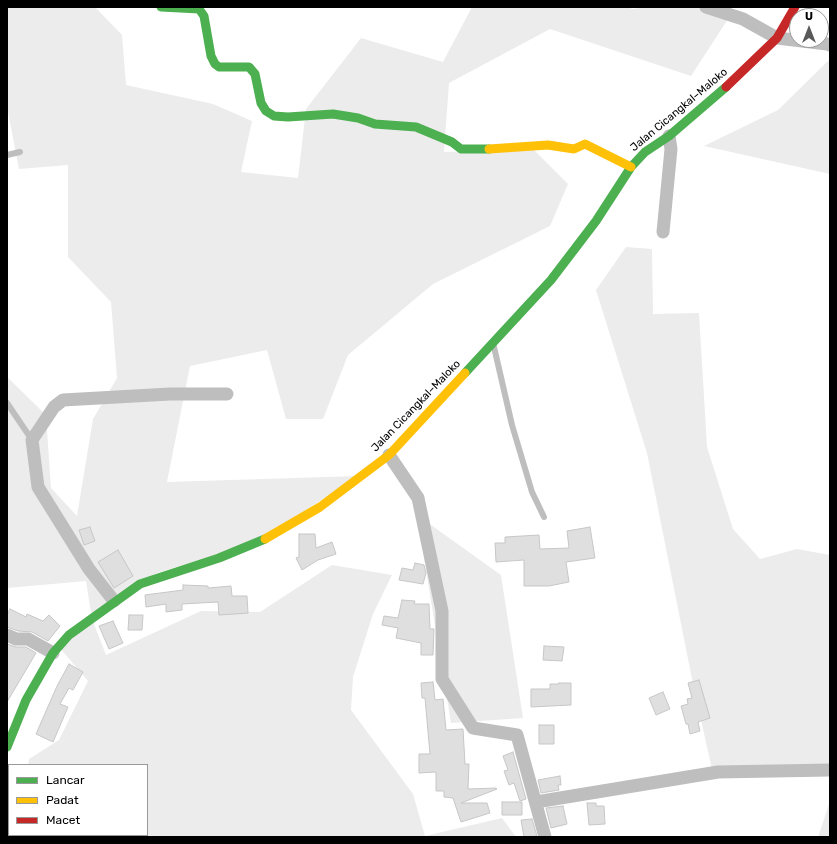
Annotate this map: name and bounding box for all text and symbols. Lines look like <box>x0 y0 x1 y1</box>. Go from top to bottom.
north arrow <box>789 8 829 48</box>
text: U <box>805 10 813 23</box>
street label: Jalan Cicangkal–Maloko <box>628 66 730 154</box>
street label: Jalan Cicangkal–Maloko <box>369 357 463 455</box>
legend <box>8 764 148 836</box>
text: Lancar <box>46 773 84 787</box>
text: Padat <box>46 793 79 807</box>
text: Macet <box>46 813 80 827</box>

